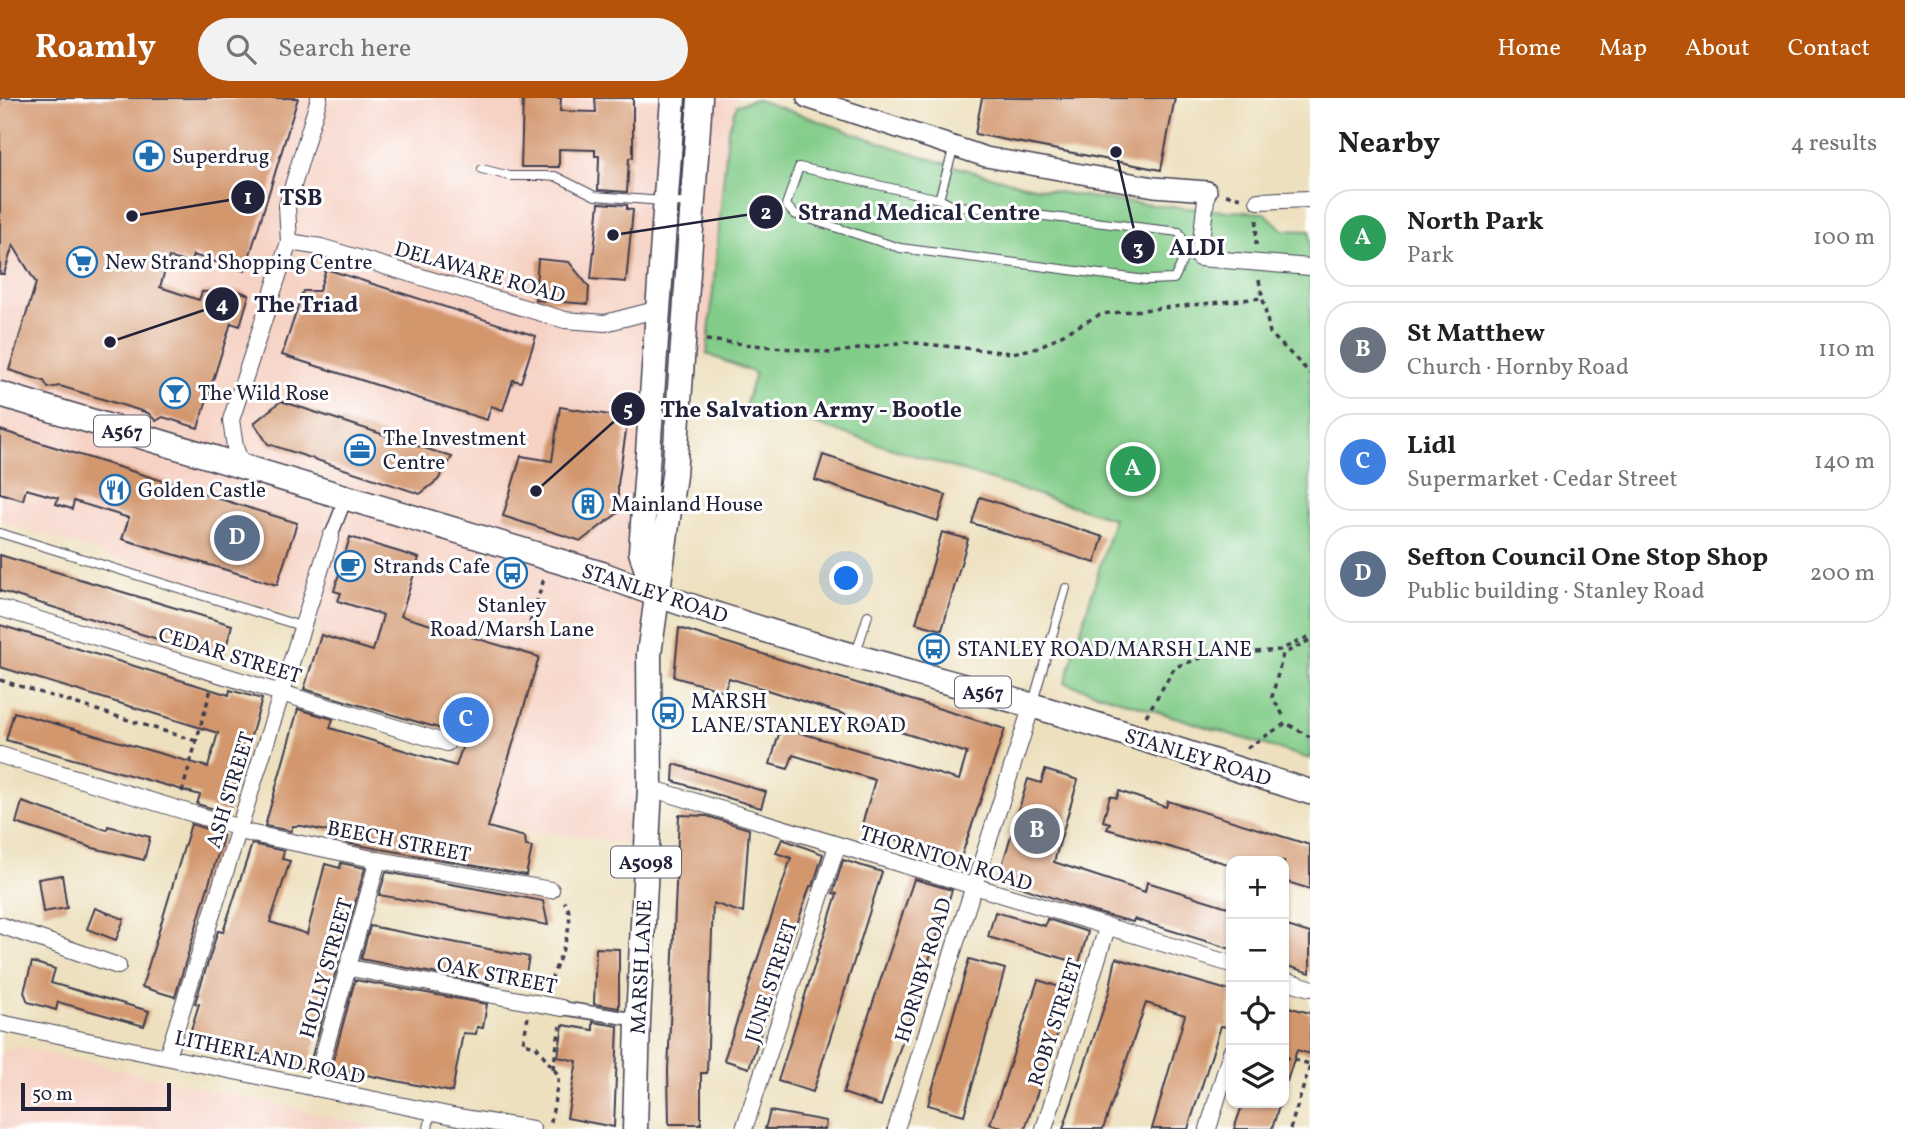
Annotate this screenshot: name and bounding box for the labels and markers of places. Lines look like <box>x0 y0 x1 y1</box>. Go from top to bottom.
pharmacy icon: Superdrug <box>132 139 166 173</box>
place label: Superdrug <box>172 143 269 172</box>
callout: TSB <box>231 175 337 219</box>
callout: Strand Medical Centre <box>749 190 1054 234</box>
callout: ALDI <box>1120 225 1239 269</box>
supermarket icon: New Strand Shopping Centre <box>65 245 99 279</box>
place label: New Strand Shopping Centre <box>105 249 372 278</box>
callout: The Triad <box>205 282 373 326</box>
bar icon: The Wild Rose <box>158 376 192 410</box>
place label: The Wild Rose <box>198 380 329 409</box>
callout: The Salvation Army - Bootle <box>611 387 977 431</box>
place label: The Investment Centre <box>383 425 526 478</box>
office icon: The Investment Centre <box>343 433 377 467</box>
pin: A <box>1110 443 1156 495</box>
restaurant icon: Golden Castle <box>98 473 132 507</box>
place label: Golden Castle <box>138 477 266 506</box>
building icon: Mainland House <box>571 487 605 521</box>
place label: Mainland House <box>611 491 763 520</box>
pin: D <box>214 512 260 564</box>
cafe icon: Strands Cafe <box>333 549 367 583</box>
place label: Strands Cafe <box>373 553 490 582</box>
bus stop icon: Stanley Road/Marsh Lane <box>495 556 529 590</box>
place label: Stanley Road/Marsh Lane <box>430 592 594 645</box>
bus stop icon: STANLEY ROAD/MARSH LANE <box>917 632 951 666</box>
place label: STANLEY ROAD/MARSH LANE <box>957 636 1252 665</box>
place label: MARSH LANE/STANLEY ROAD <box>691 688 906 741</box>
pin: C <box>443 694 489 746</box>
bus stop icon: MARSH LANE/STANLEY ROAD <box>651 696 685 730</box>
pin: B <box>1014 805 1060 857</box>

